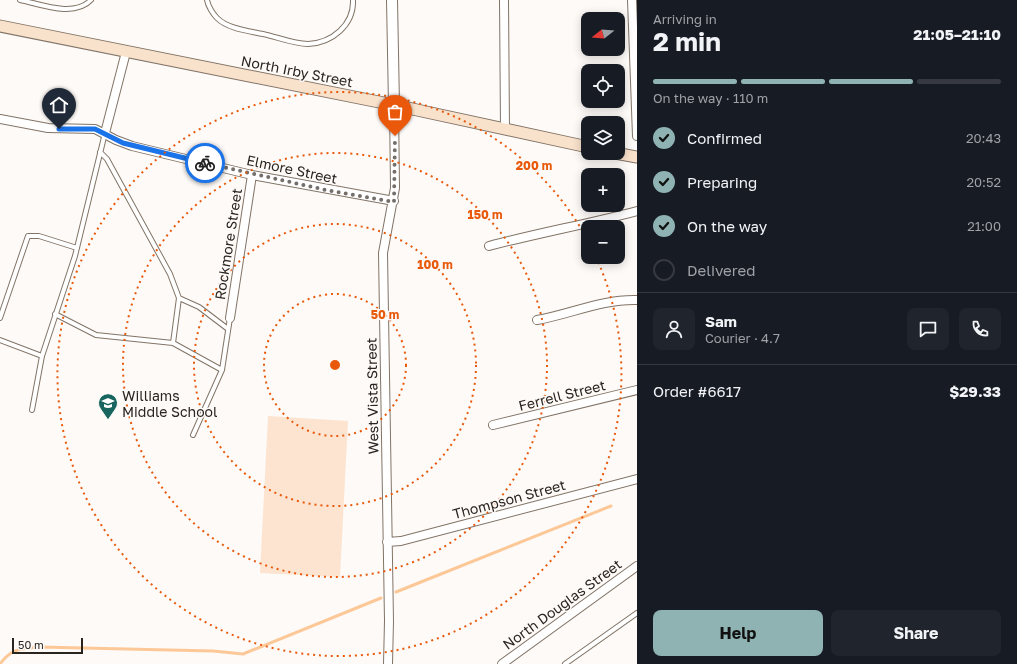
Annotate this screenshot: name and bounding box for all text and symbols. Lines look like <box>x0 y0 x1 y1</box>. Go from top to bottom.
text: Arriving in <box>653 11 717 27</box>
north arrow <box>581 12 625 56</box>
map controls <box>581 12 625 264</box>
text: 21:05–21:10 <box>913 25 1001 43</box>
text: 2 min <box>653 26 721 57</box>
street label: North Irby Street <box>240 52 354 90</box>
button: locate <box>581 64 625 108</box>
pin <box>42 88 76 129</box>
text: On the way · 110 m <box>653 90 768 106</box>
icon: home <box>48 94 70 116</box>
pin <box>378 95 412 136</box>
icon: bag <box>384 101 406 123</box>
button: layers <box>581 116 625 160</box>
icon: check <box>653 127 675 149</box>
text: Confirmed <box>687 129 762 147</box>
text: 20:43 <box>966 130 1001 146</box>
courier <box>185 143 225 183</box>
street label: Elmore Street <box>245 151 339 187</box>
icon: bike <box>194 152 216 174</box>
text: 200 m <box>516 158 552 173</box>
button: + <box>581 168 625 212</box>
icon: check <box>653 171 675 193</box>
text: Preparing <box>687 173 757 191</box>
text: 20:52 <box>966 174 1001 190</box>
street label: Rockmore Street <box>211 187 245 301</box>
text: 150 m <box>468 207 502 222</box>
icon: check <box>653 215 675 237</box>
text: On the way <box>687 217 767 235</box>
text: 21:00 <box>967 218 1001 234</box>
button: − <box>581 220 625 264</box>
text: 100 m <box>417 257 453 272</box>
text: Delivered <box>687 261 755 279</box>
text: 50 m <box>371 307 399 322</box>
button: person <box>653 308 695 350</box>
button: chat <box>907 308 949 350</box>
button: phone <box>959 308 1001 350</box>
text: Sam <box>705 312 737 330</box>
text: Courier · 4.7 <box>705 330 780 346</box>
street label: West Vista Street <box>362 338 382 454</box>
centre of rings <box>328 358 342 372</box>
street label: Ferrell Street <box>517 376 607 414</box>
text: Order #6617 <box>653 382 741 400</box>
text: $29.33 <box>949 382 1001 400</box>
place label: Williams Middle School <box>122 387 217 420</box>
school or university icon: Williams Middle School <box>97 392 119 420</box>
street label: Thompson Street <box>451 476 567 522</box>
street label: North Douglas Street <box>499 555 625 653</box>
button: Help <box>653 610 823 656</box>
button: Share <box>831 610 1001 656</box>
scale bar <box>12 636 83 655</box>
text: 50 m <box>18 638 44 651</box>

